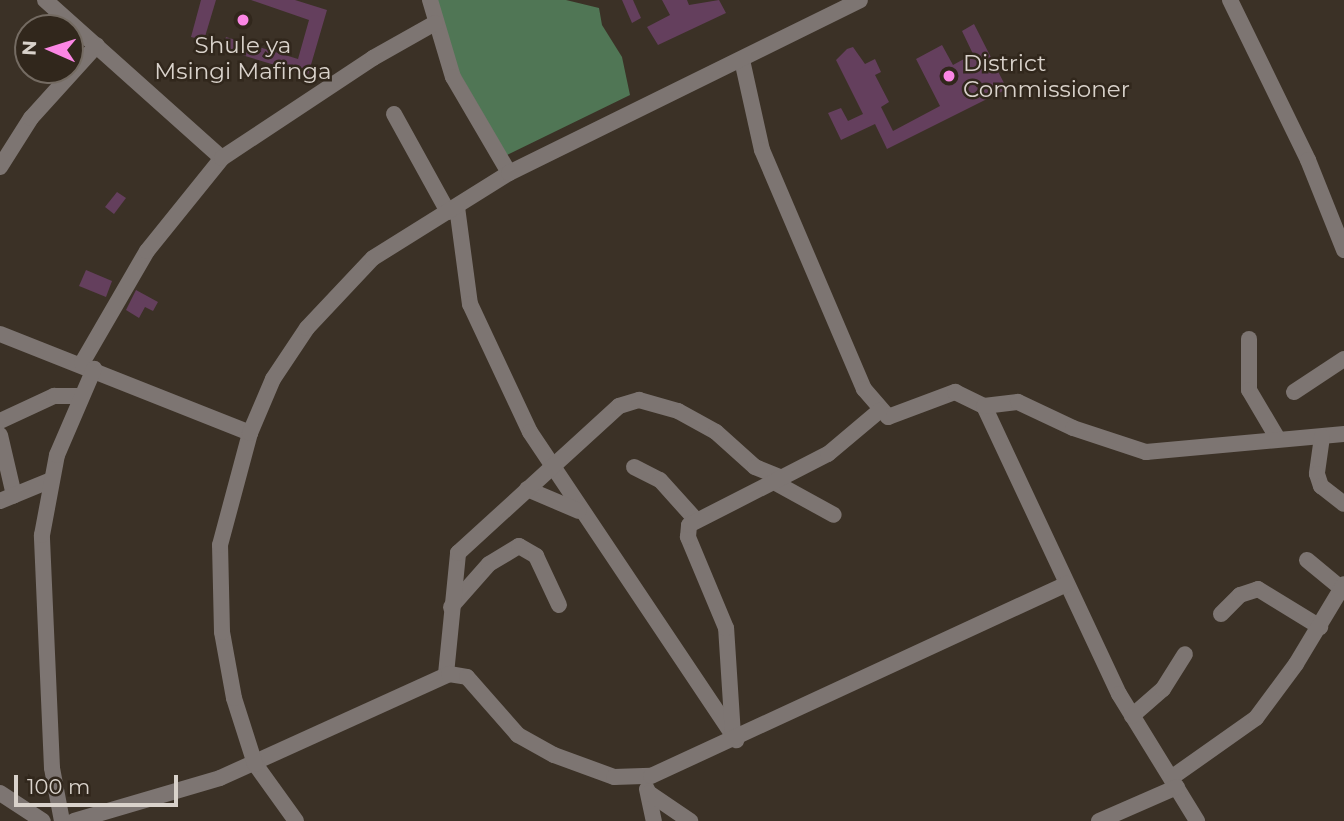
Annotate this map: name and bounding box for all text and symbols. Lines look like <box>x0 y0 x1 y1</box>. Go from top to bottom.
marker: Shule ya Msingi Mafinga <box>235 12 251 28</box>
north arrow <box>14 14 84 84</box>
place label: Shule ya Msingi Mafinga <box>154 31 332 85</box>
text: N <box>18 40 41 56</box>
place label: District Commissioner <box>963 49 1130 103</box>
marker: District Commissioner <box>941 68 957 84</box>
scale bar <box>18 762 182 806</box>
text: 100 m <box>27 774 90 799</box>

